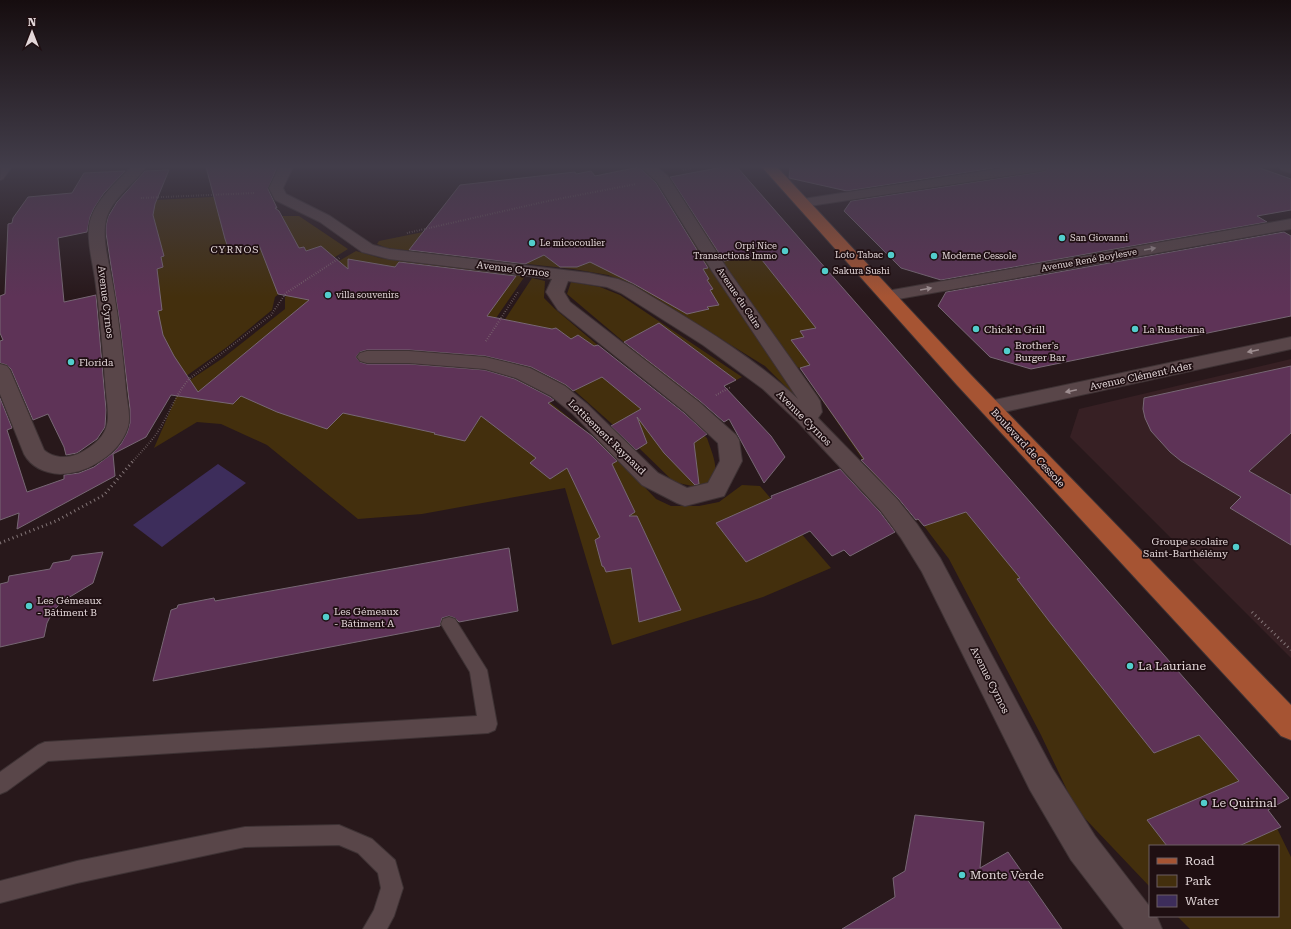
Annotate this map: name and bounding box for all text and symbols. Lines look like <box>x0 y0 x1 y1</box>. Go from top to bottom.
north arrow <box>12 12 52 52</box>
text: N <box>28 16 37 29</box>
marker: San Giovanni <box>1057 233 1067 243</box>
place label: San Giovanni <box>1070 233 1128 243</box>
marker: Le micocoulier <box>527 238 537 248</box>
place label: Le micocoulier <box>540 238 605 248</box>
place label: Orpi Nice Transactions Immo <box>693 241 777 261</box>
district label: CYRNOS <box>210 244 260 255</box>
marker: Orpi Nice Transactions Immo <box>780 246 790 256</box>
one-way arrow <box>1144 246 1156 252</box>
street label: Avenue René Boylesve <box>1040 247 1138 273</box>
place label: Loto Tabac <box>835 250 883 260</box>
marker: Loto Tabac <box>886 250 896 260</box>
marker: Moderne Cessole <box>929 251 939 261</box>
place label: Moderne Cessole <box>942 251 1017 261</box>
street label: Avenue Cyrnos <box>476 259 550 279</box>
street label: Avenue Cyrnos <box>96 265 116 339</box>
street label: Avenue du Caire <box>715 266 763 330</box>
marker: Sakura Sushi <box>820 266 830 276</box>
place label: Sakura Sushi <box>833 266 890 276</box>
one-way arrow <box>919 286 932 292</box>
marker: villa souvenirs <box>323 290 333 300</box>
place label: villa souvenirs <box>336 290 399 300</box>
marker: Chick'n Grill <box>971 324 981 334</box>
place label: Chick'n Grill <box>984 324 1045 335</box>
marker: La Rusticana <box>1130 324 1140 334</box>
place label: La Rusticana <box>1143 324 1205 335</box>
place label: Brother's Burger Bar <box>1015 340 1066 363</box>
marker: Brother's Burger Bar <box>1002 346 1012 356</box>
one-way arrow <box>1247 349 1259 355</box>
marker: Florida <box>66 357 76 367</box>
place label: Florida <box>79 357 114 368</box>
street label: Avenue Clément Ader <box>1089 360 1193 392</box>
street label: Avenue Cyrnos <box>774 388 834 448</box>
one-way arrow <box>1065 388 1077 394</box>
street label: Lottisement Raynaud <box>566 397 648 477</box>
street label: Boulevard de Cessole <box>989 407 1067 490</box>
place label: Groupe scolaire Saint-Barthélémy <box>1143 536 1228 559</box>
marker: Groupe scolaire Saint-Barthélémy <box>1231 542 1241 552</box>
place label: Les Gémeaux - Bâtiment B <box>37 595 102 618</box>
marker: Les Gémeaux - Bâtiment B <box>24 601 34 611</box>
place label: Les Gémeaux - Bâtiment A <box>334 606 399 629</box>
marker: Les Gémeaux - Bâtiment A <box>321 612 331 622</box>
street label: Avenue Cyrnos <box>969 645 1012 715</box>
place label: La Lauriane <box>1138 659 1207 673</box>
marker: La Lauriane <box>1125 661 1135 671</box>
place label: Le Quirinal <box>1212 796 1277 810</box>
marker: Le Quirinal <box>1199 798 1209 808</box>
legend <box>1149 845 1279 917</box>
text: Road <box>1185 854 1215 868</box>
place label: Monte Verde <box>970 868 1044 882</box>
marker: Monte Verde <box>957 870 967 880</box>
text: Park <box>1185 874 1212 888</box>
text: Water <box>1185 894 1219 908</box>

